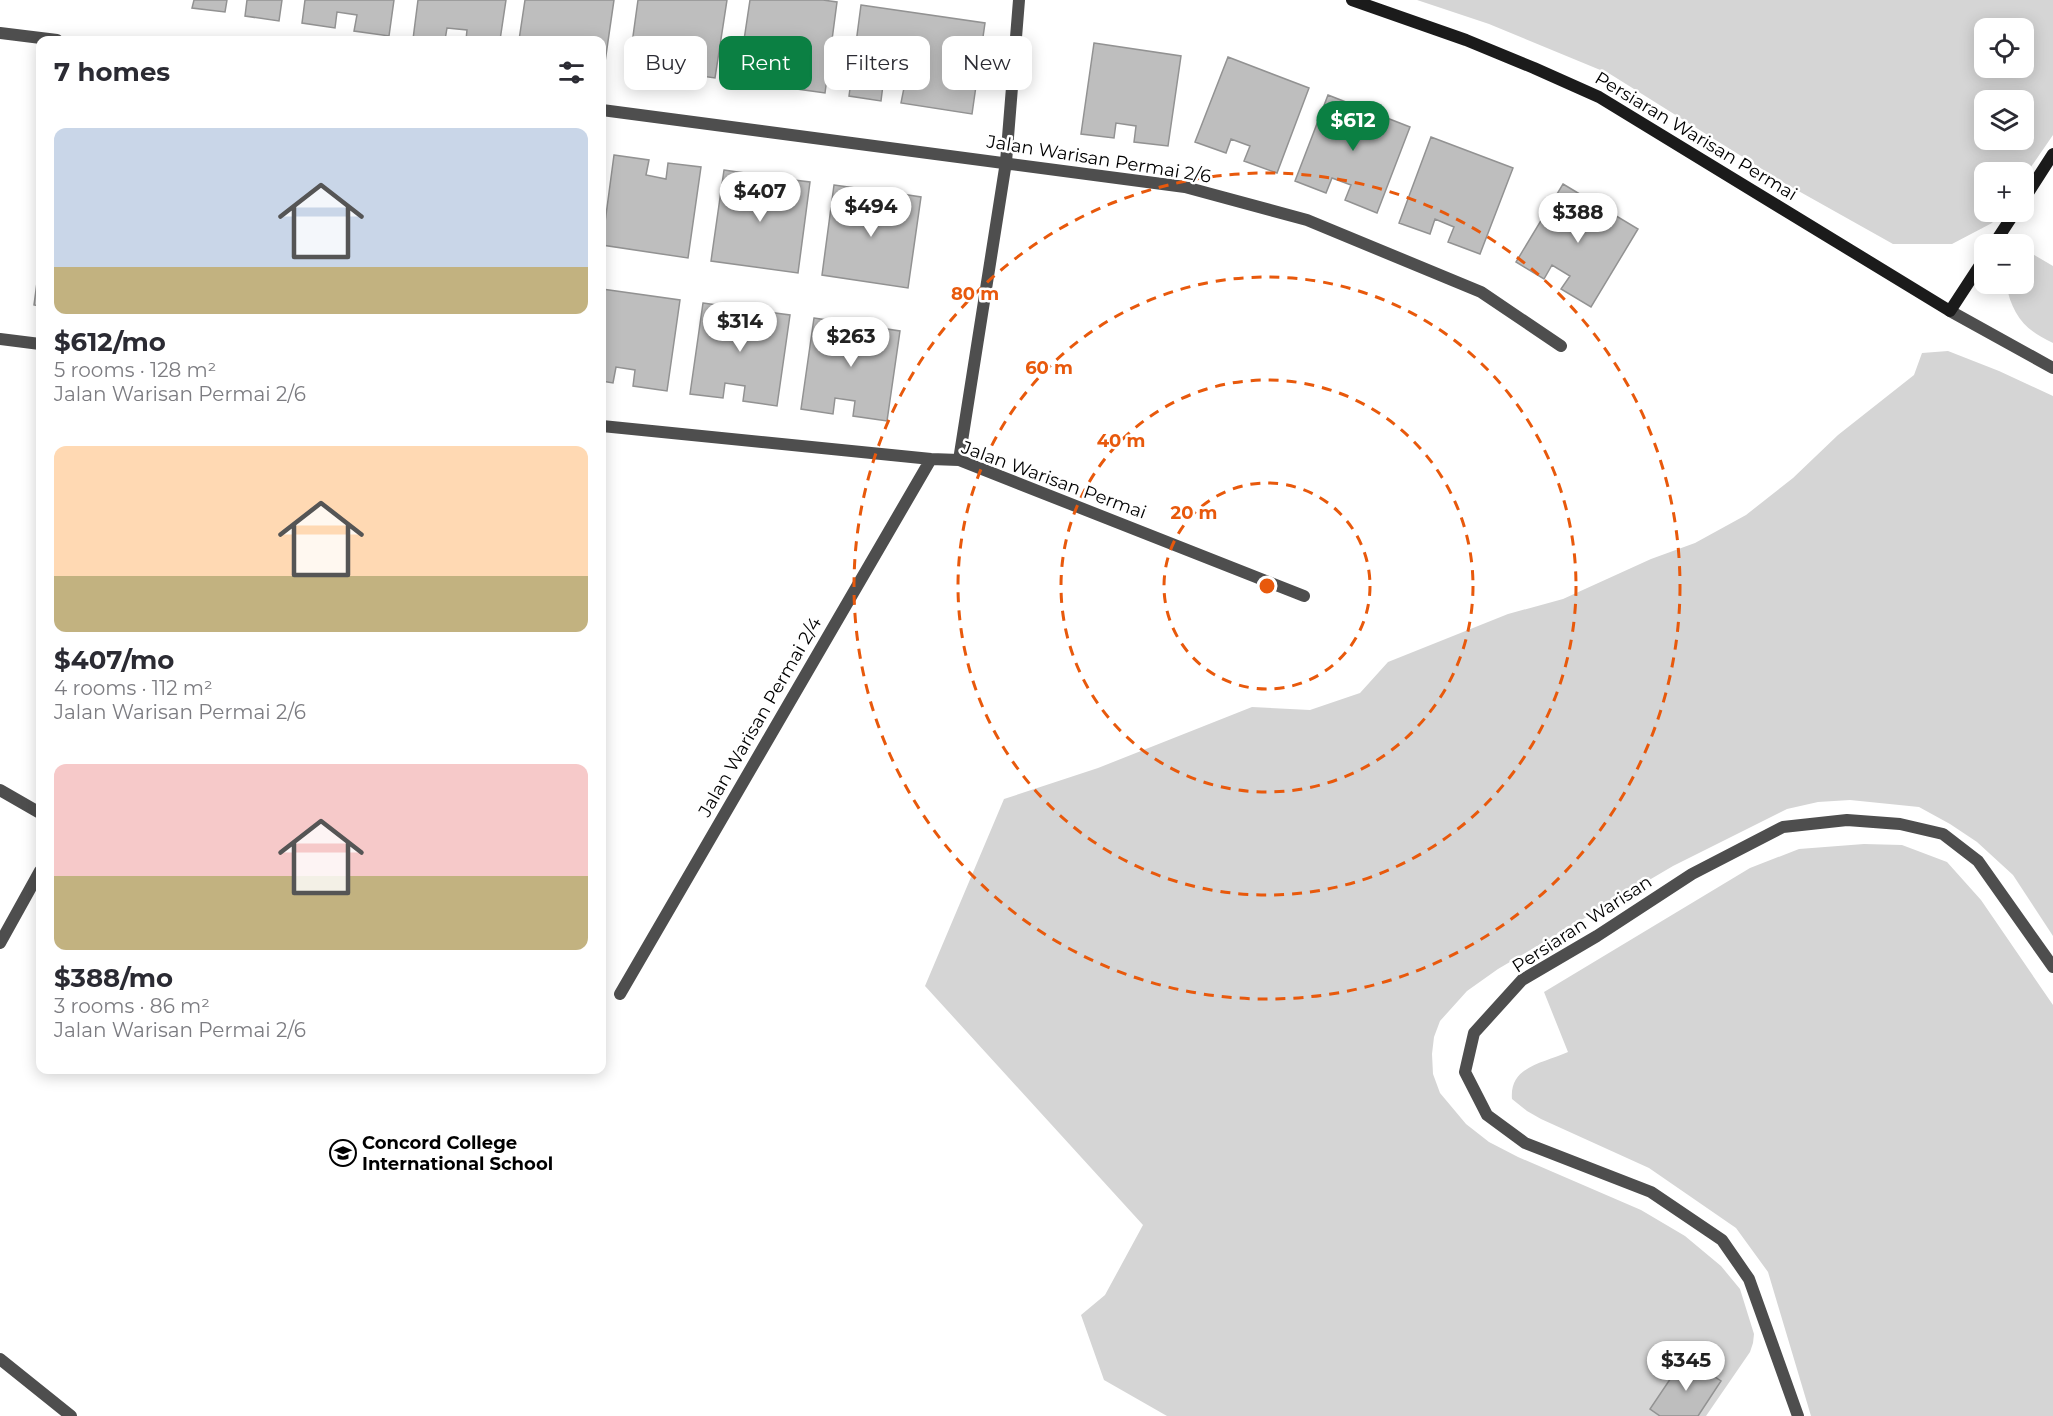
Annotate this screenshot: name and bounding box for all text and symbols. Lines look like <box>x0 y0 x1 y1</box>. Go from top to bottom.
map controls <box>1974 18 2034 294</box>
button: locate <box>1974 18 2034 78</box>
chip: Buy <box>624 36 707 90</box>
chip: Rent <box>719 36 812 90</box>
chip: Filters <box>824 36 930 90</box>
chip: New <box>942 36 1032 90</box>
text: 7 homes <box>54 56 170 88</box>
icon: filters <box>555 56 588 89</box>
street label: Persiaran Warisan Permai <box>1591 67 1801 205</box>
button: layers <box>1974 90 2034 150</box>
pin: $612 <box>1317 101 1389 152</box>
text: $612 <box>1330 108 1376 132</box>
street label: Jalan Warisan Permai 2/6 <box>984 130 1213 188</box>
button: + <box>1974 162 2034 222</box>
icon: home <box>267 167 375 275</box>
pin: $407 <box>724 172 796 223</box>
text: $407 <box>734 179 786 203</box>
pin: $494 <box>835 187 907 238</box>
pin: $388 <box>1542 193 1614 244</box>
text: $494 <box>844 194 898 218</box>
text: $388 <box>1553 200 1603 224</box>
button: − <box>1974 234 2034 294</box>
text: 80 m <box>951 283 999 305</box>
pin: $314 <box>704 302 776 353</box>
text: $314 <box>717 309 763 333</box>
pin: $263 <box>815 317 887 368</box>
text: $263 <box>826 324 876 348</box>
text: $612/mo <box>54 326 166 358</box>
text: 60 m <box>1025 357 1073 379</box>
text: 5 rooms · 128 m² <box>54 358 216 382</box>
text: Jalan Warisan Permai 2/6 <box>54 382 306 406</box>
text: 40 m <box>1097 430 1145 452</box>
street label: Jalan Warisan Permai <box>958 436 1149 524</box>
icon: home <box>267 485 375 593</box>
text: 20 m <box>1171 502 1217 524</box>
centre of rings <box>1257 576 1277 596</box>
street label: Jalan Warisan Permai 2/4 <box>693 613 826 822</box>
text: $407/mo <box>54 644 174 676</box>
text: 4 rooms · 112 m² <box>54 676 213 700</box>
text: Jalan Warisan Permai 2/6 <box>54 700 306 724</box>
icon: home <box>267 803 375 911</box>
street label: Persiaran Warisan <box>1508 871 1656 977</box>
text: $388/mo <box>54 962 173 994</box>
text: 3 rooms · 86 m² <box>54 994 210 1018</box>
text: Jalan Warisan Permai 2/6 <box>54 1018 306 1042</box>
place label: Concord College International School <box>362 1132 553 1175</box>
school or university icon: Concord College International School <box>328 1138 358 1168</box>
pin: $345 <box>1650 1341 1722 1392</box>
text: $345 <box>1661 1348 1711 1372</box>

